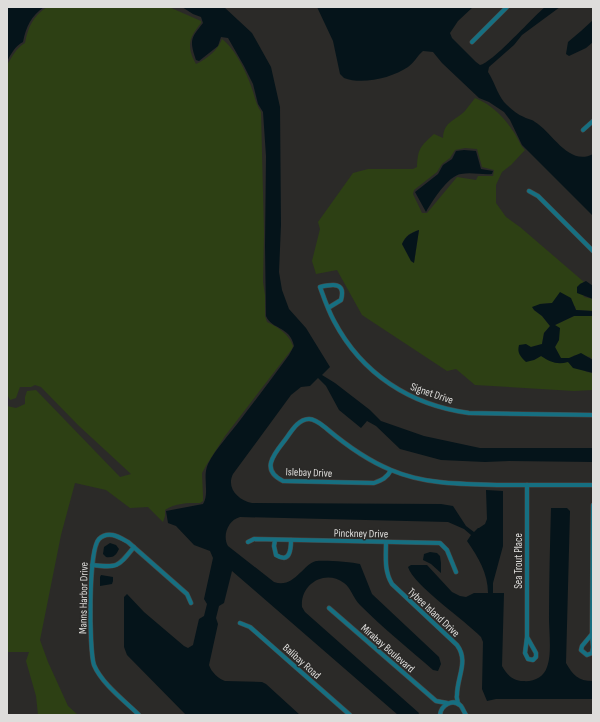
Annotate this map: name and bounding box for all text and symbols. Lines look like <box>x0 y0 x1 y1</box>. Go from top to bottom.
street label: Signet Drive <box>409 380 455 407</box>
street label: Islebay Drive <box>285 465 332 480</box>
street label: Pinckney Drive <box>334 527 388 540</box>
street label: Sea Trout Place <box>512 533 525 589</box>
street label: Manns Harbor Drive <box>76 562 91 634</box>
street label: Tybee Island Drive <box>405 585 462 640</box>
street label: Mirabay Boulevard <box>358 622 417 675</box>
street label: Balibay Road <box>280 641 324 682</box>

